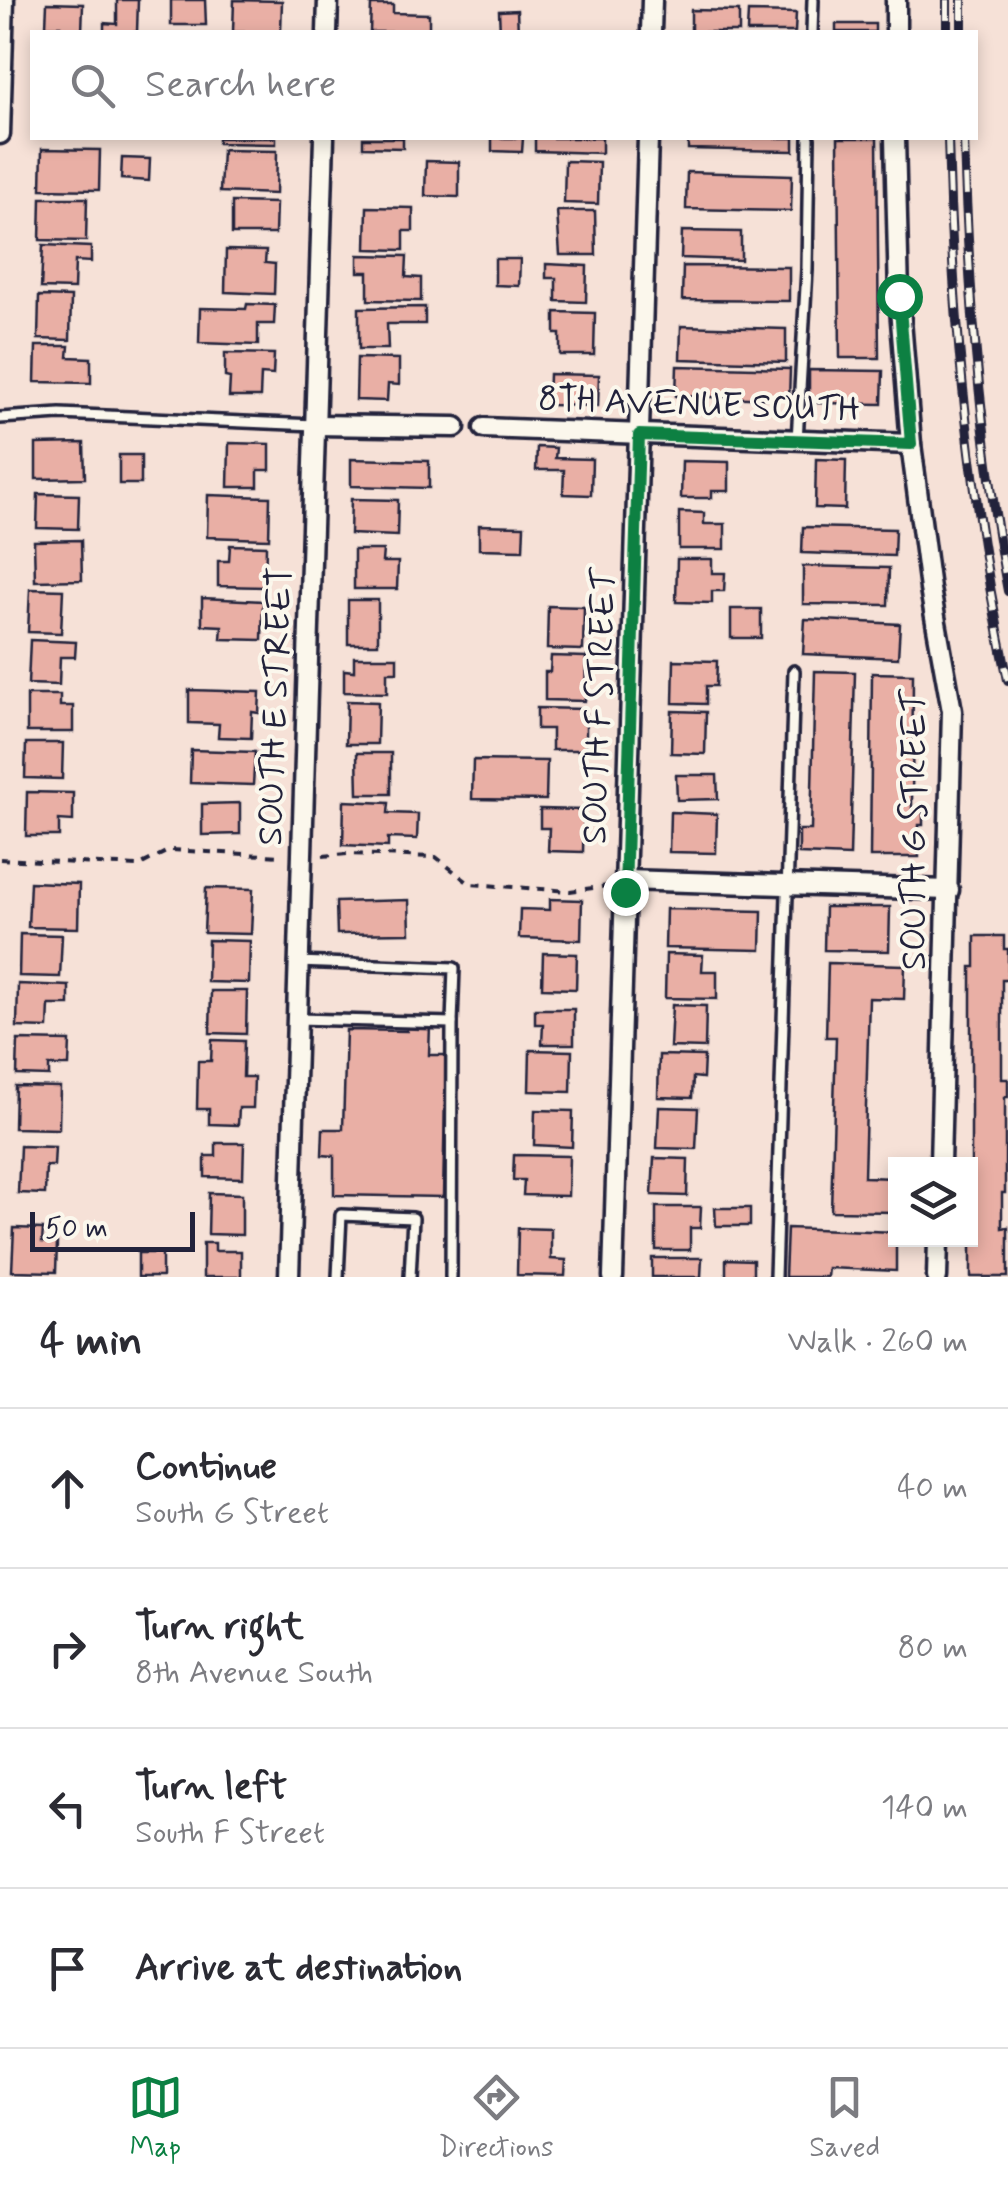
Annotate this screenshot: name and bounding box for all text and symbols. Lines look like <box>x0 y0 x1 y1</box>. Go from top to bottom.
search box <box>30 30 978 140</box>
icon: search <box>65 58 120 113</box>
text: Search here <box>145 61 336 110</box>
route start <box>877 274 923 320</box>
street label: 8TH AVENUE SOUTH <box>537 376 861 434</box>
street label: SOUTH E STREET <box>248 566 304 846</box>
street label: SOUTH F STREET <box>572 566 628 845</box>
street label: SOUTH G STREET <box>892 689 938 970</box>
route end <box>603 870 649 916</box>
map controls <box>888 1157 978 1247</box>
button: layers <box>888 1157 978 1247</box>
scale bar <box>30 1207 195 1252</box>
text: 50 m <box>45 1211 108 1248</box>
text: 4 min <box>40 1315 142 1370</box>
text: Walk · 260 m <box>788 1321 968 1363</box>
text: Continue <box>135 1443 277 1492</box>
icon: ahead <box>40 1461 95 1516</box>
text: 40 m <box>897 1467 968 1509</box>
text: South G Street <box>135 1492 329 1534</box>
text: Turn right <box>135 1603 304 1652</box>
icon: right <box>40 1621 95 1676</box>
text: 80 m <box>898 1627 968 1669</box>
text: 8th Avenue South <box>135 1652 373 1694</box>
text: Turn left <box>135 1763 287 1812</box>
icon: left <box>40 1781 95 1836</box>
text: 140 m <box>881 1787 968 1829</box>
text: South F Street <box>135 1812 325 1854</box>
icon: arrive <box>40 1941 95 1996</box>
text: Arrive at destination <box>135 1944 462 1993</box>
tab: Map <box>128 2070 183 2167</box>
tab: Directions <box>439 2070 554 2167</box>
tab: Saved <box>809 2070 880 2167</box>

